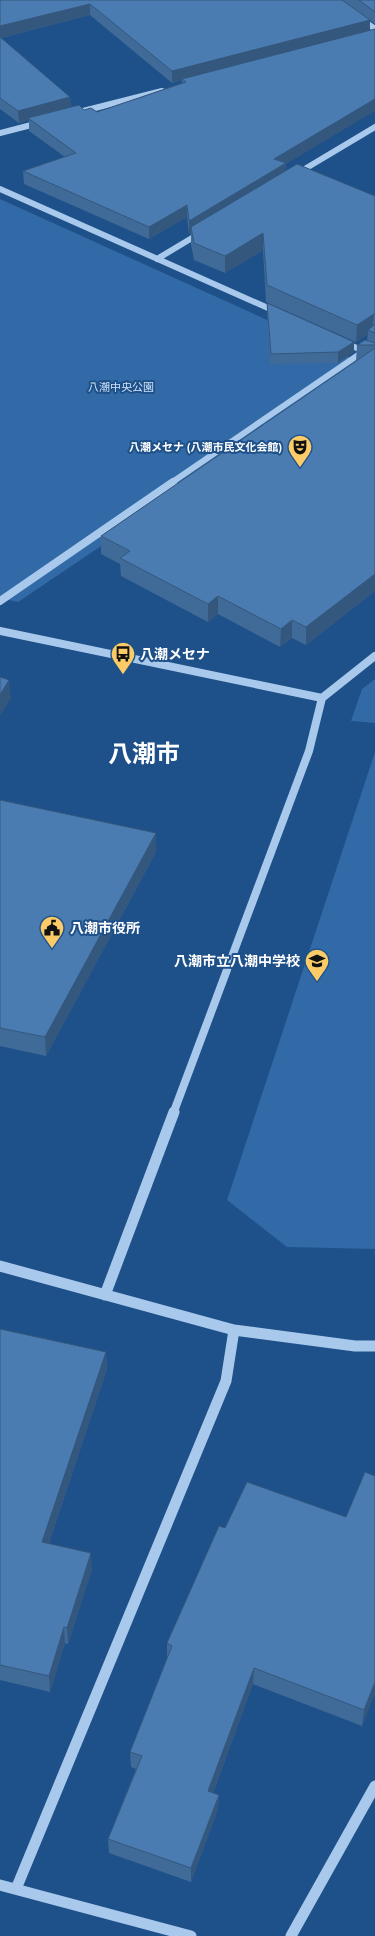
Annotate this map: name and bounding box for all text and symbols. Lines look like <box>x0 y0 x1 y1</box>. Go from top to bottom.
park label: 八潮中央公園 <box>88 380 154 394</box>
theatre icon: 八潮メセナ (八潮市民文化会館) <box>287 434 313 468</box>
place label: 八潮メセナ (八潮市民文化会館) <box>129 440 282 454</box>
bus stop icon: 八潮メセナ <box>110 641 136 675</box>
place label: 八潮メセナ <box>140 645 210 663</box>
district label: 八潮市 <box>108 738 180 769</box>
public building icon: 八潮市役所 <box>39 915 65 949</box>
place label: 八潮市役所 <box>70 919 140 937</box>
school or university icon: 八潮市立八潮中学校 <box>304 948 330 982</box>
place label: 八潮市立八潮中学校 <box>174 952 300 970</box>

